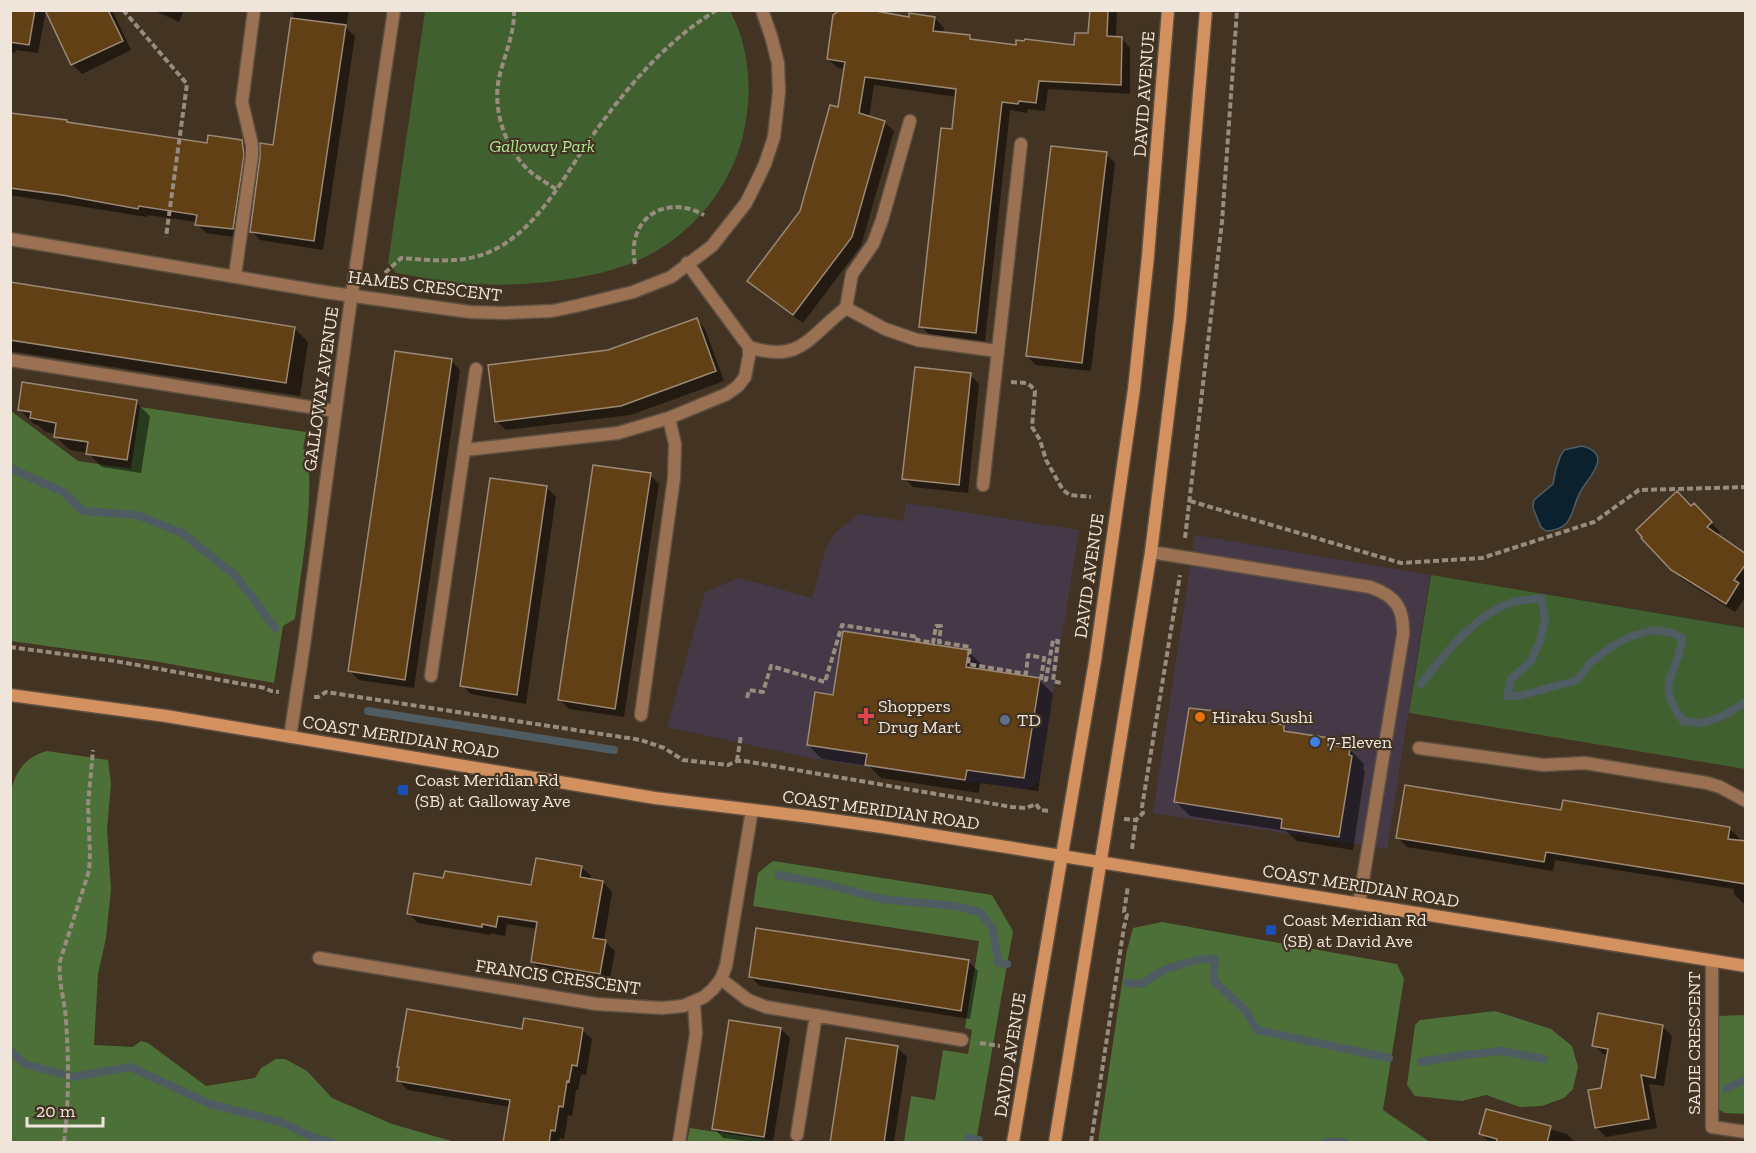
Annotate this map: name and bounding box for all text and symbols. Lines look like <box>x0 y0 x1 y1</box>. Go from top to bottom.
street label: DAVID AVENUE <box>1129 31 1159 157</box>
park label: Galloway Park <box>489 135 595 157</box>
street label: HAMES CRESCENT <box>347 266 503 306</box>
street label: GALLOWAY AVENUE <box>299 305 343 473</box>
street label: DAVID AVENUE <box>1069 512 1109 640</box>
place label: Shoppers Drug Mart <box>878 695 961 738</box>
place label: Hiraku Sushi <box>1212 706 1313 728</box>
marker: Shoppers Drug Mart <box>859 709 873 723</box>
place label: TD <box>1017 709 1041 731</box>
marker: Hiraku Sushi <box>1193 710 1207 724</box>
street label: COAST MERIDIAN ROAD <box>301 711 501 763</box>
marker: TD <box>998 713 1012 727</box>
place label: 7-Eleven <box>1327 731 1393 753</box>
marker: 7-Eleven <box>1308 735 1322 749</box>
place label: Coast Meridian Rd (SB) at Galloway Ave <box>415 769 570 812</box>
marker: Coast Meridian Rd (SB) at Galloway Ave <box>396 783 410 797</box>
street label: COAST MERIDIAN ROAD <box>781 785 981 835</box>
street label: COAST MERIDIAN ROAD <box>1261 860 1461 912</box>
place label: Coast Meridian Rd (SB) at David Ave <box>1283 909 1427 952</box>
marker: Coast Meridian Rd (SB) at David Ave <box>1264 923 1278 937</box>
street label: FRANCIS CRESCENT <box>474 955 642 999</box>
street label: SADIE CRESCENT <box>1683 971 1705 1115</box>
street label: DAVID AVENUE <box>989 991 1031 1119</box>
scale bar <box>27 1090 104 1128</box>
text: 20 m <box>36 1100 76 1122</box>

